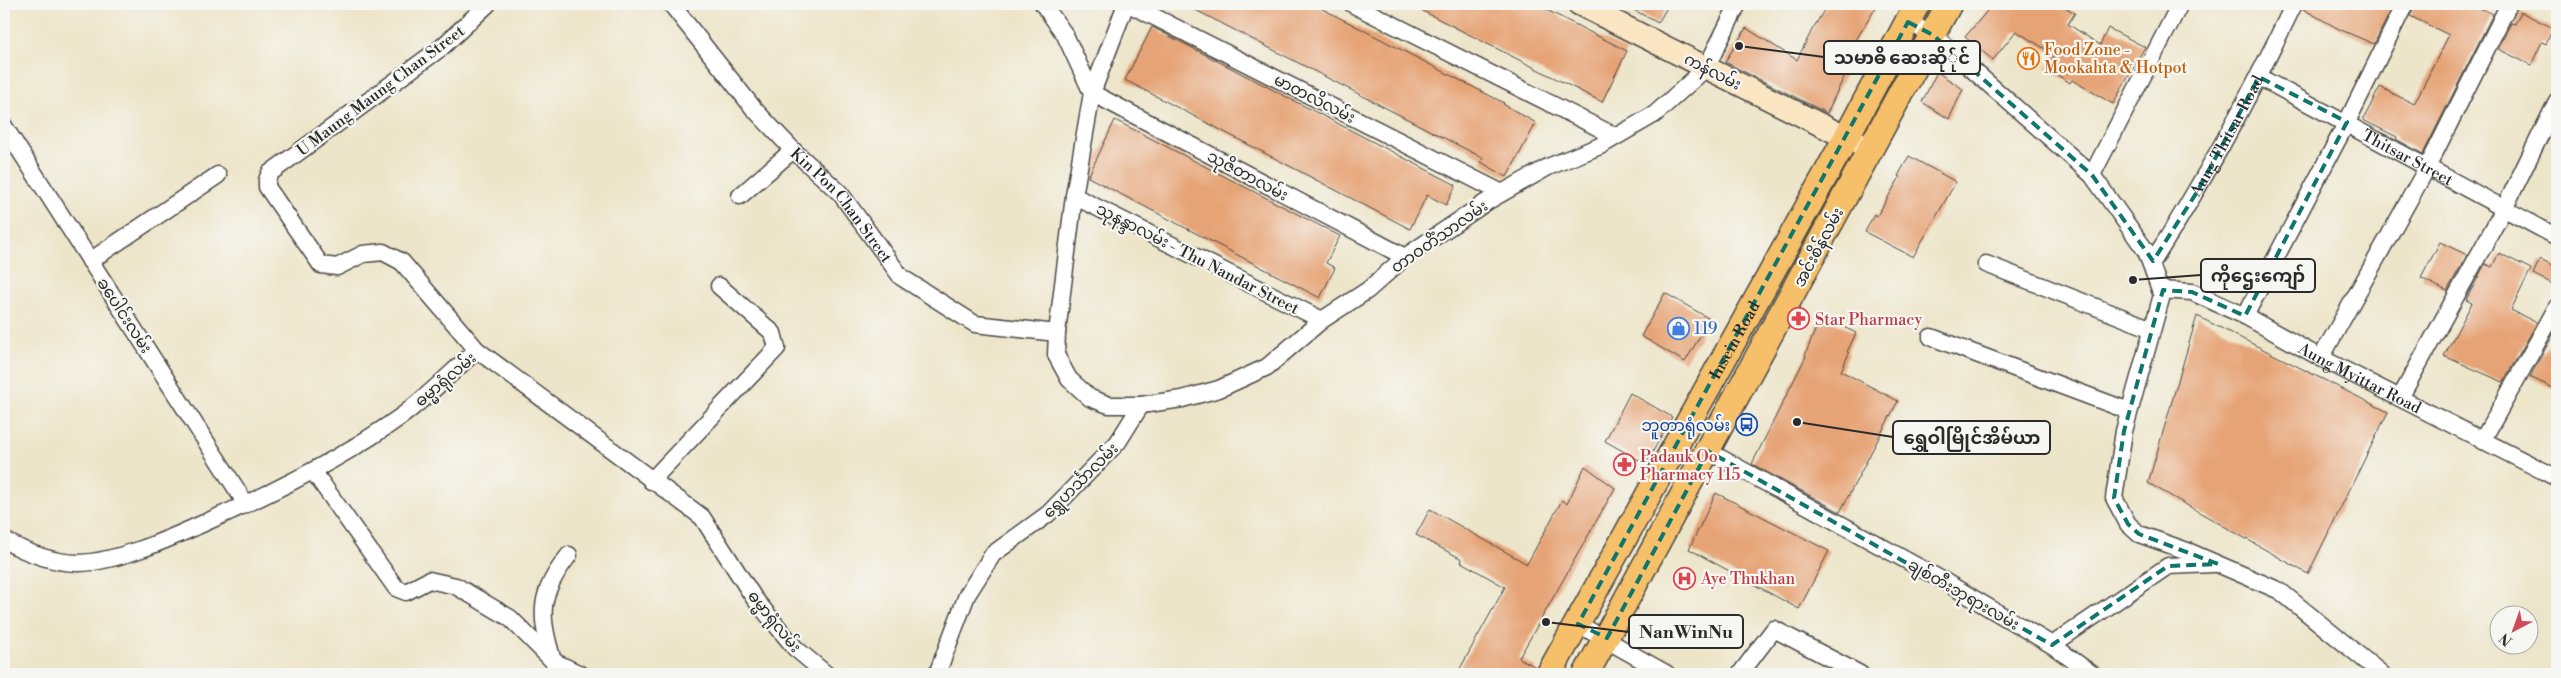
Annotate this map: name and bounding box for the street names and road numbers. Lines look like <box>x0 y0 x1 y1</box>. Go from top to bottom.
street label: U Maung Maung Chan Street <box>293 21 469 160</box>
street label: ကန်လမ်း <box>1679 47 1745 97</box>
street label: မာတလိလမ်း <box>1271 68 1359 128</box>
street label: Aung Thitsar Road <box>2185 72 2268 201</box>
street label: Thitsar Street <box>2359 125 2457 190</box>
street label: Kin Pon Chan Street <box>786 144 896 267</box>
street label: သုဇိတာလမ်း <box>1202 144 1292 209</box>
street label: တာဝတိံသာလမ်း <box>1386 194 1492 278</box>
street label: သုနန္ဒာလမ်း - Thu Nandar Street <box>1091 197 1303 323</box>
street label: အင်းစိန်လမ်း <box>1788 203 1851 292</box>
street label: ခပေါင်းလမ်း <box>92 273 158 357</box>
street label: Insein Road <box>1705 298 1765 383</box>
street label: Aung Myittar Road <box>2294 338 2424 418</box>
street label: ဓမ္မာရုံလမ်း <box>410 347 483 414</box>
street label: ရွှေဟင်္သာလမ်း <box>1037 437 1125 525</box>
street label: ချစ်တီးဘုရားလမ်း <box>1902 553 2024 638</box>
street label: ဓမ္မာရုံလမ်း <box>740 585 807 659</box>

